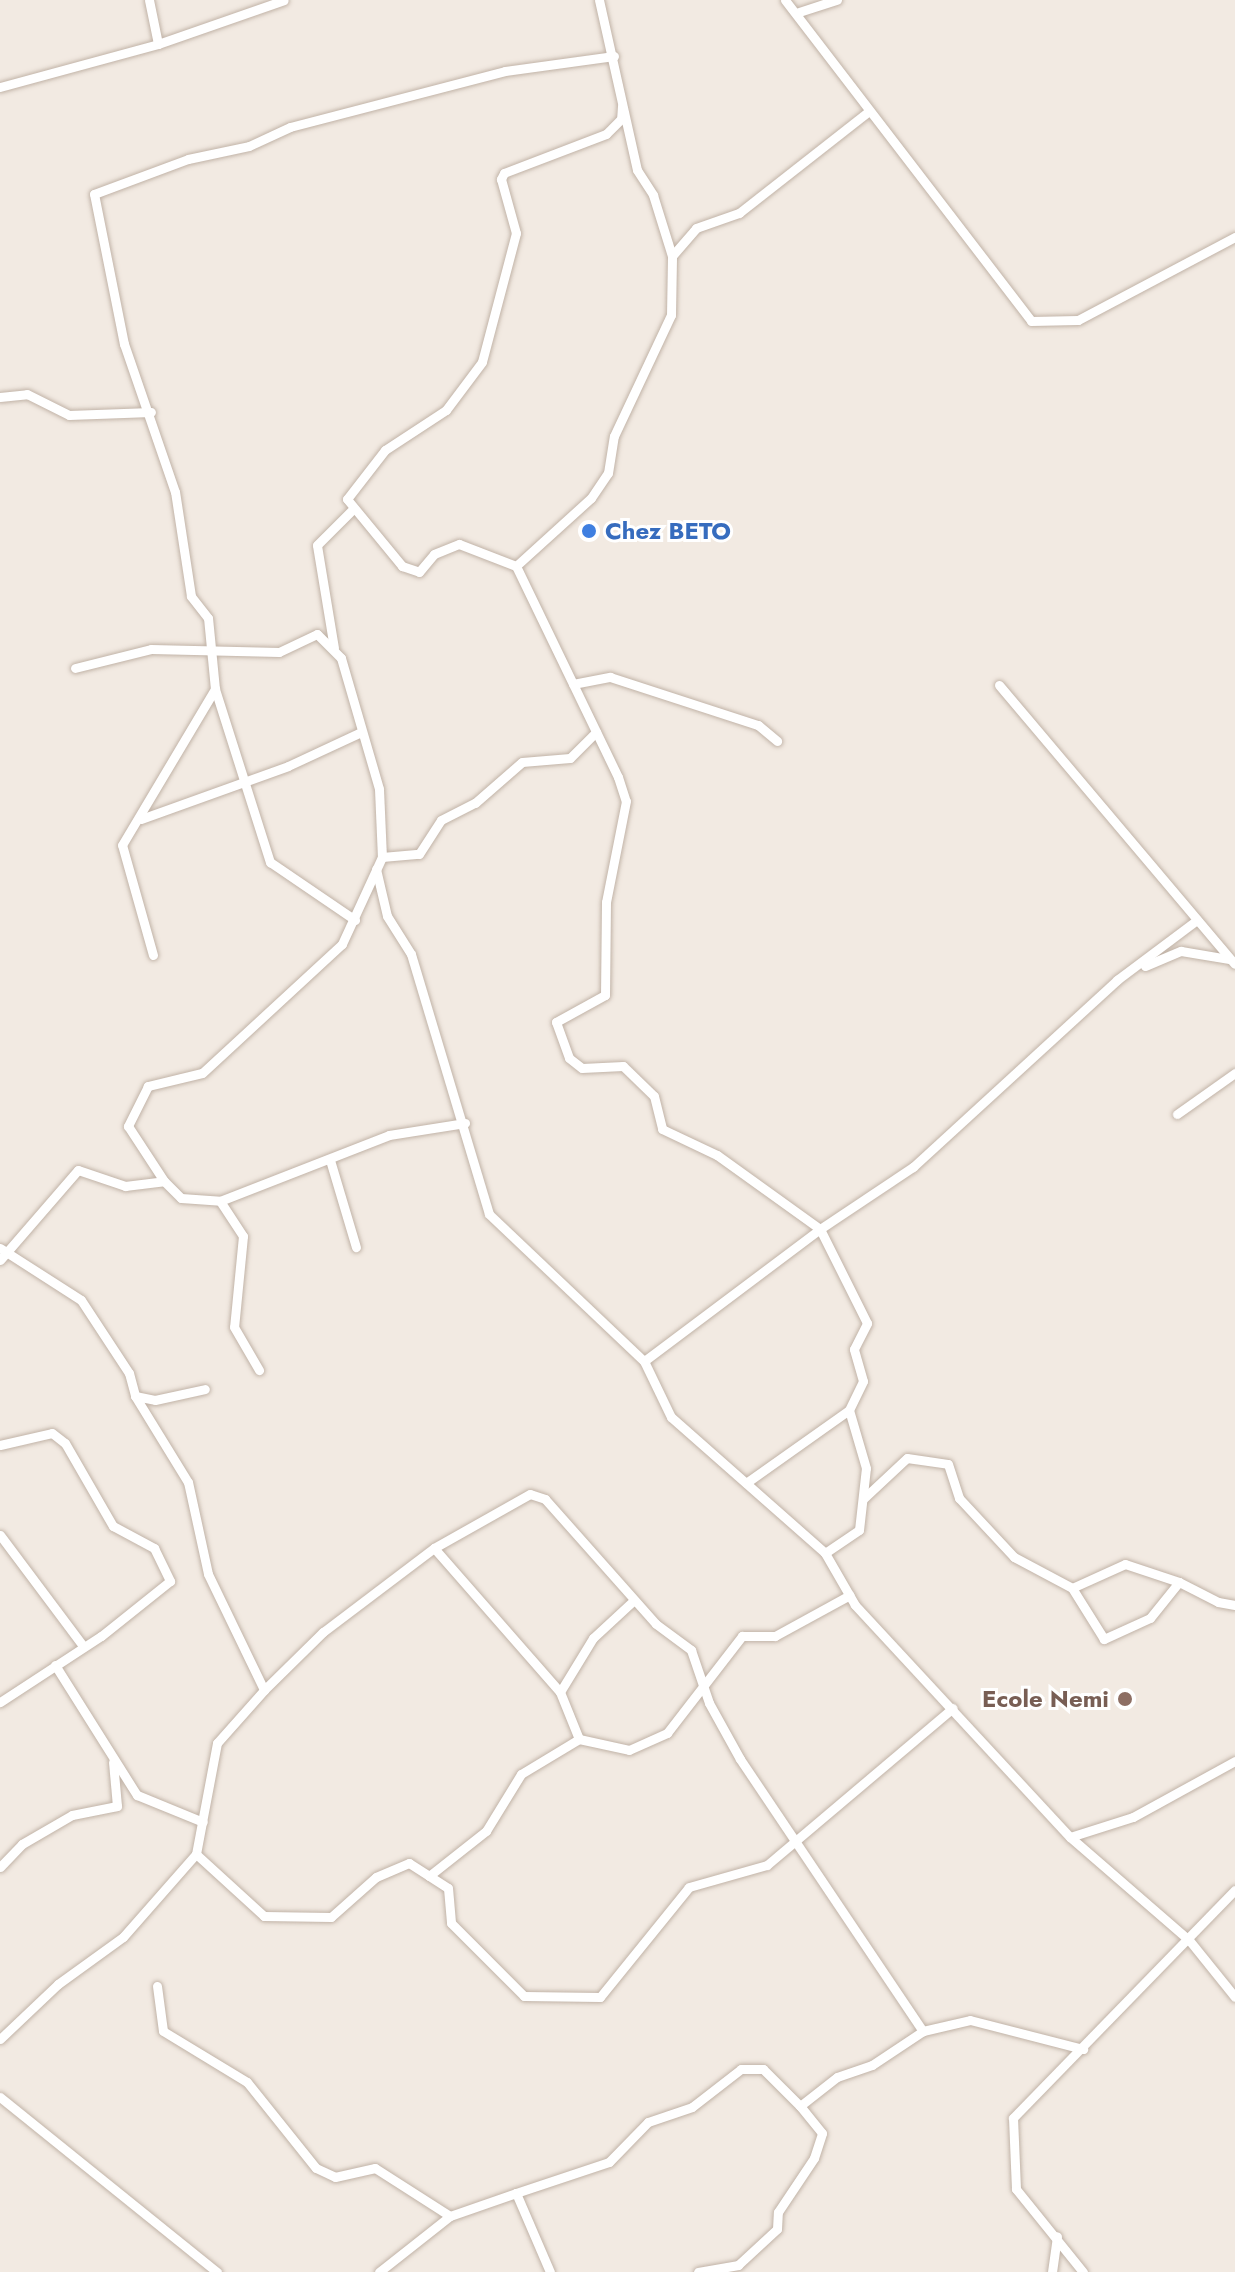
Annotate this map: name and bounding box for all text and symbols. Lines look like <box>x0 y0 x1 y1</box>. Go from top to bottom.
place label: Chez BETO <box>605 517 731 545</box>
marker: Chez BETO <box>580 522 598 540</box>
place label: Ecole Nemi <box>982 1685 1109 1713</box>
marker: Ecole Nemi <box>1116 1690 1134 1708</box>

